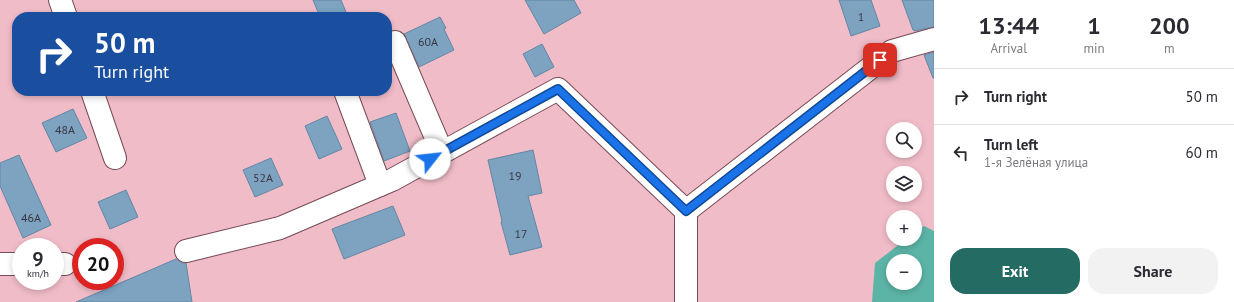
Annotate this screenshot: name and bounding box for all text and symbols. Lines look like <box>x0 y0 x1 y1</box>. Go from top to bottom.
house number: 1 <box>858 9 864 24</box>
text: 13:44 <box>978 10 1039 41</box>
text: 1 <box>1087 10 1101 41</box>
text: 200 <box>1149 10 1190 41</box>
text: 50 m <box>94 24 155 61</box>
icon: right <box>28 28 80 80</box>
house number: 60А <box>418 34 438 49</box>
text: Arrival <box>991 40 1027 57</box>
text: min <box>1083 40 1105 57</box>
text: m <box>1164 40 1175 57</box>
pin <box>863 43 897 77</box>
icon: arrive <box>869 49 891 71</box>
text: Turn right <box>94 60 169 83</box>
icon: right <box>950 86 972 108</box>
text: Turn right <box>984 87 1047 106</box>
text: 50 m <box>1185 87 1218 106</box>
house number: 48А <box>55 122 75 137</box>
map controls <box>886 122 922 290</box>
button: search <box>886 122 922 158</box>
text: Turn left <box>984 135 1038 154</box>
position arrow <box>409 138 451 180</box>
icon: left <box>950 142 972 164</box>
text: 60 m <box>1185 143 1218 162</box>
text: 1-я Зелёная улица <box>984 154 1088 171</box>
button: layers <box>886 166 922 202</box>
house number: 19 <box>508 168 522 183</box>
house number: 52А <box>253 170 273 185</box>
house number: 46А <box>21 210 41 225</box>
button: + <box>886 210 922 246</box>
house number: 17 <box>514 226 528 241</box>
speed limit sign: 20 <box>72 238 124 290</box>
text: 9 <box>32 246 44 272</box>
button: Exit <box>950 248 1080 294</box>
button: Share <box>1088 248 1218 294</box>
button: − <box>886 254 922 290</box>
text: km/h <box>27 267 49 280</box>

